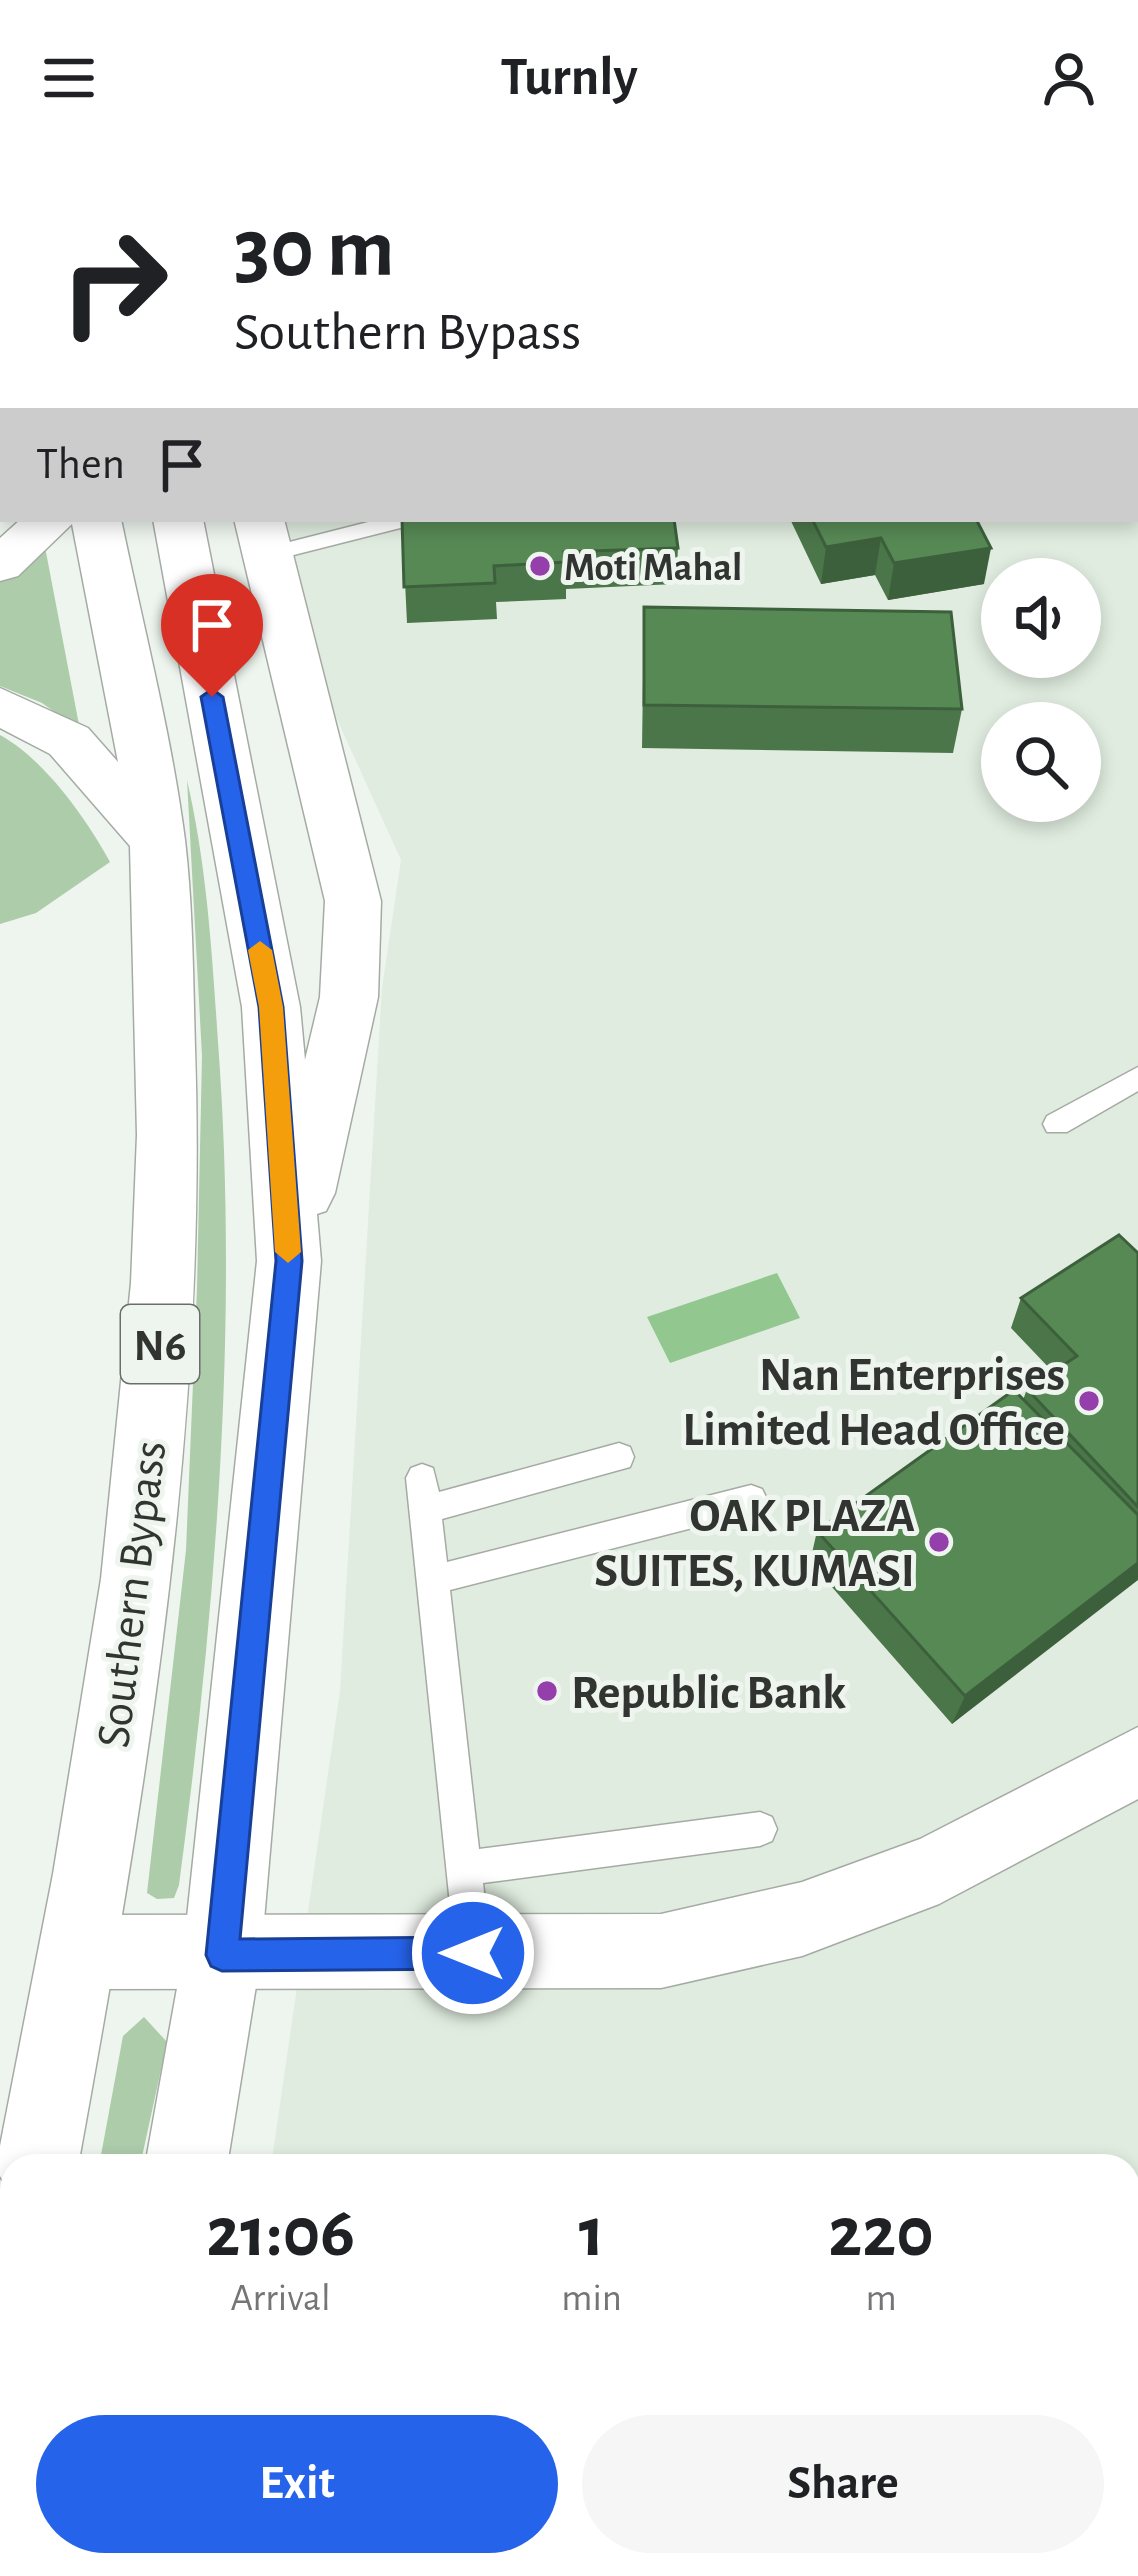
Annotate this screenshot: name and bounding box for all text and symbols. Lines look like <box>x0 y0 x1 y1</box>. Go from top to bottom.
icon: menu <box>36 45 102 111</box>
icon: person <box>1036 45 1102 111</box>
text: Turnly <box>500 51 638 105</box>
icon: right <box>36 204 192 360</box>
text: 30 m <box>234 208 394 292</box>
text: Southern Bypass <box>234 306 581 360</box>
icon: arrive <box>149 432 215 498</box>
text: Then <box>36 442 125 487</box>
place label: Moti Mahal <box>564 549 742 588</box>
marker: Moti Mahal <box>527 553 553 579</box>
map controls <box>981 558 1101 822</box>
button: sound <box>981 558 1101 678</box>
pin <box>161 574 263 697</box>
icon: arrive <box>179 592 245 658</box>
button: search <box>981 702 1101 822</box>
road number: N6 <box>121 1305 199 1383</box>
place label: Nan Enterprises Limited Head Office <box>682 1352 1065 1455</box>
marker: Nan Enterprises Limited Head Office <box>1076 1388 1102 1414</box>
street label: Southern Bypass <box>90 1438 176 1751</box>
place label: OAK PLAZA SUITES, KUMASI <box>594 1493 915 1596</box>
marker: OAK PLAZA SUITES, KUMASI <box>926 1529 952 1555</box>
place label: Republic Bank <box>571 1670 846 1718</box>
marker: Republic Bank <box>534 1678 560 1704</box>
position arrow <box>410 1890 536 2016</box>
text: 21:06 <box>206 2197 355 2269</box>
text: 1 <box>579 2197 605 2269</box>
text: 220 <box>828 2197 934 2269</box>
text: Arrival <box>230 2279 331 2318</box>
text: min <box>561 2279 622 2318</box>
text: m <box>865 2279 897 2318</box>
button: Exit <box>36 2415 558 2553</box>
button: Share <box>582 2415 1104 2553</box>

